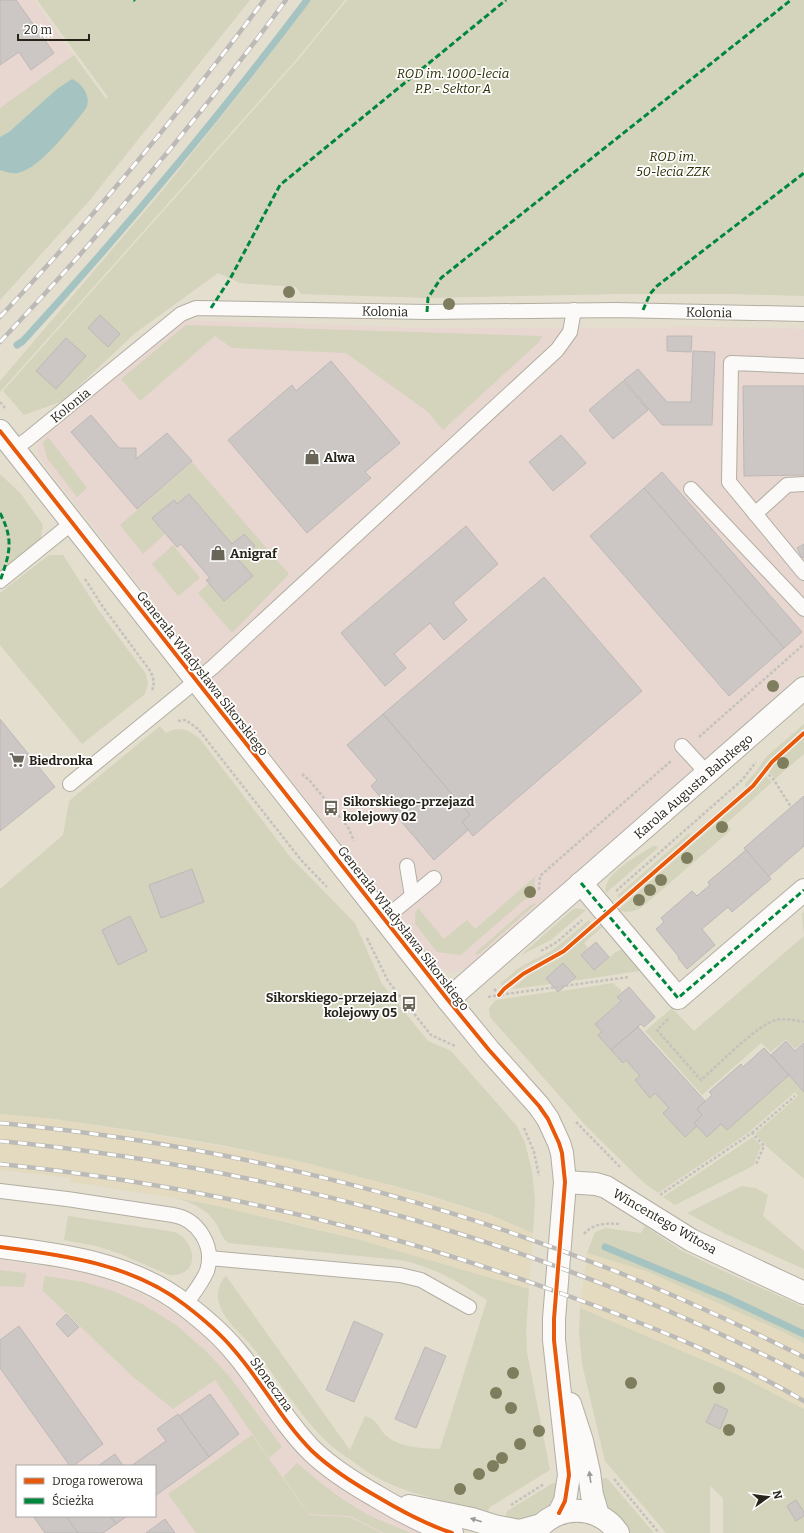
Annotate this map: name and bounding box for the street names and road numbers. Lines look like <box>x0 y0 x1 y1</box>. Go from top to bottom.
street label: Kolonia <box>362 304 408 319</box>
street label: Kolonia <box>686 305 732 320</box>
street label: Kolonia <box>48 385 93 426</box>
street label: Generała Władysława Sikorskiego <box>134 588 272 759</box>
street label: Karola Augusta Bahrkego <box>631 731 756 842</box>
street label: Generała Władysława Sikorskiego <box>335 843 473 1014</box>
street label: Wincentego Witosa <box>610 1186 719 1257</box>
street label: Słoneczna <box>247 1354 296 1414</box>

